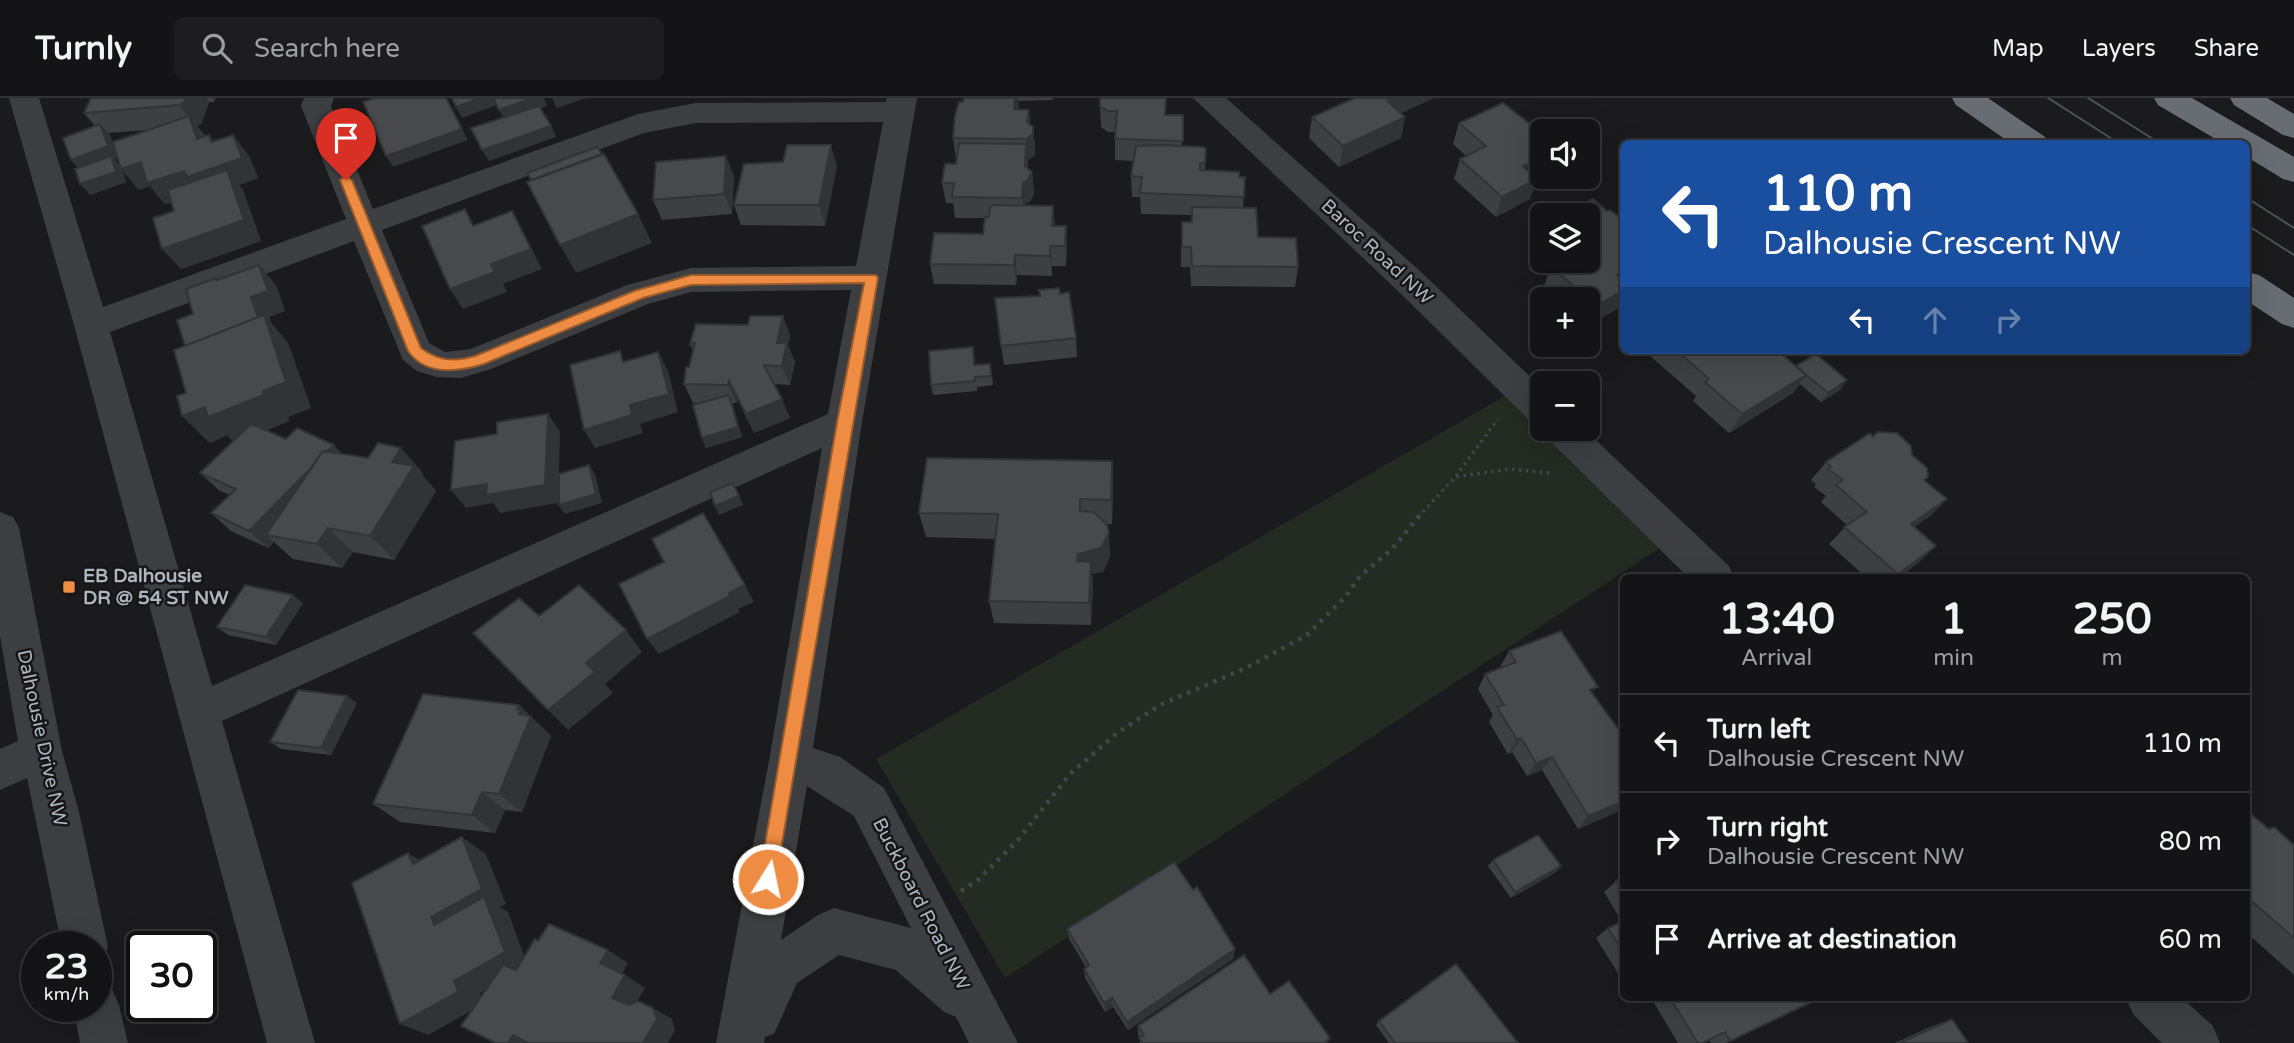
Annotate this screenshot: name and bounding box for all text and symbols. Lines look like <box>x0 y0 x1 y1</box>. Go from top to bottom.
search box <box>174 17 664 80</box>
text: Turnly <box>35 29 132 68</box>
icon: search <box>198 29 236 67</box>
text: Search here <box>254 33 400 64</box>
text: Map <box>1992 34 2044 63</box>
text: Layers <box>2082 34 2156 63</box>
text: Share <box>2194 34 2259 63</box>
pin <box>316 108 376 180</box>
icon: arrive <box>327 119 365 157</box>
map controls <box>1530 119 1600 441</box>
button: sound <box>1530 119 1600 189</box>
text: 110 m <box>1763 165 1913 224</box>
icon: left <box>1648 168 1739 259</box>
street label: Baroc Road NW <box>1317 195 1437 309</box>
button: layers <box>1530 203 1600 273</box>
text: Dalhousie Crescent NW <box>1763 225 2121 263</box>
button: + <box>1530 287 1600 357</box>
icon: left <box>1843 301 1881 339</box>
icon: ahead <box>1916 301 1954 339</box>
icon: right <box>1989 301 2027 339</box>
button: − <box>1530 371 1600 441</box>
place label: EB Dalhousie DR @ 54 ST NW <box>83 565 229 609</box>
marker: EB Dalhousie DR @ 54 ST NW <box>61 579 77 595</box>
text: 13:40 <box>1718 594 1835 645</box>
text: 1 <box>1940 594 1967 645</box>
text: 250 <box>2072 594 2152 645</box>
text: Arrival <box>1741 644 1812 672</box>
text: min <box>1933 644 1974 672</box>
text: m <box>2101 644 2123 672</box>
street label: Dalhousie Drive NW <box>13 648 71 828</box>
text: Turn left <box>1707 714 1810 745</box>
icon: left <box>1648 724 1686 762</box>
text: 110 m <box>2142 728 2222 759</box>
text: Dalhousie Crescent NW <box>1707 745 1964 773</box>
text: Turn right <box>1707 812 1828 843</box>
street label: Buckboard Road NW <box>868 814 974 994</box>
icon: right <box>1648 822 1686 860</box>
text: 80 m <box>2159 826 2222 857</box>
position arrow <box>731 842 805 916</box>
text: Dalhousie Crescent NW <box>1707 843 1964 871</box>
icon: arrive <box>1648 920 1686 958</box>
text: Arrive at destination <box>1707 924 1957 955</box>
text: 60 m <box>2159 924 2222 955</box>
speed limit sign: 30 <box>126 931 217 1022</box>
text: 23 <box>45 946 88 988</box>
text: km/h <box>44 983 89 1005</box>

